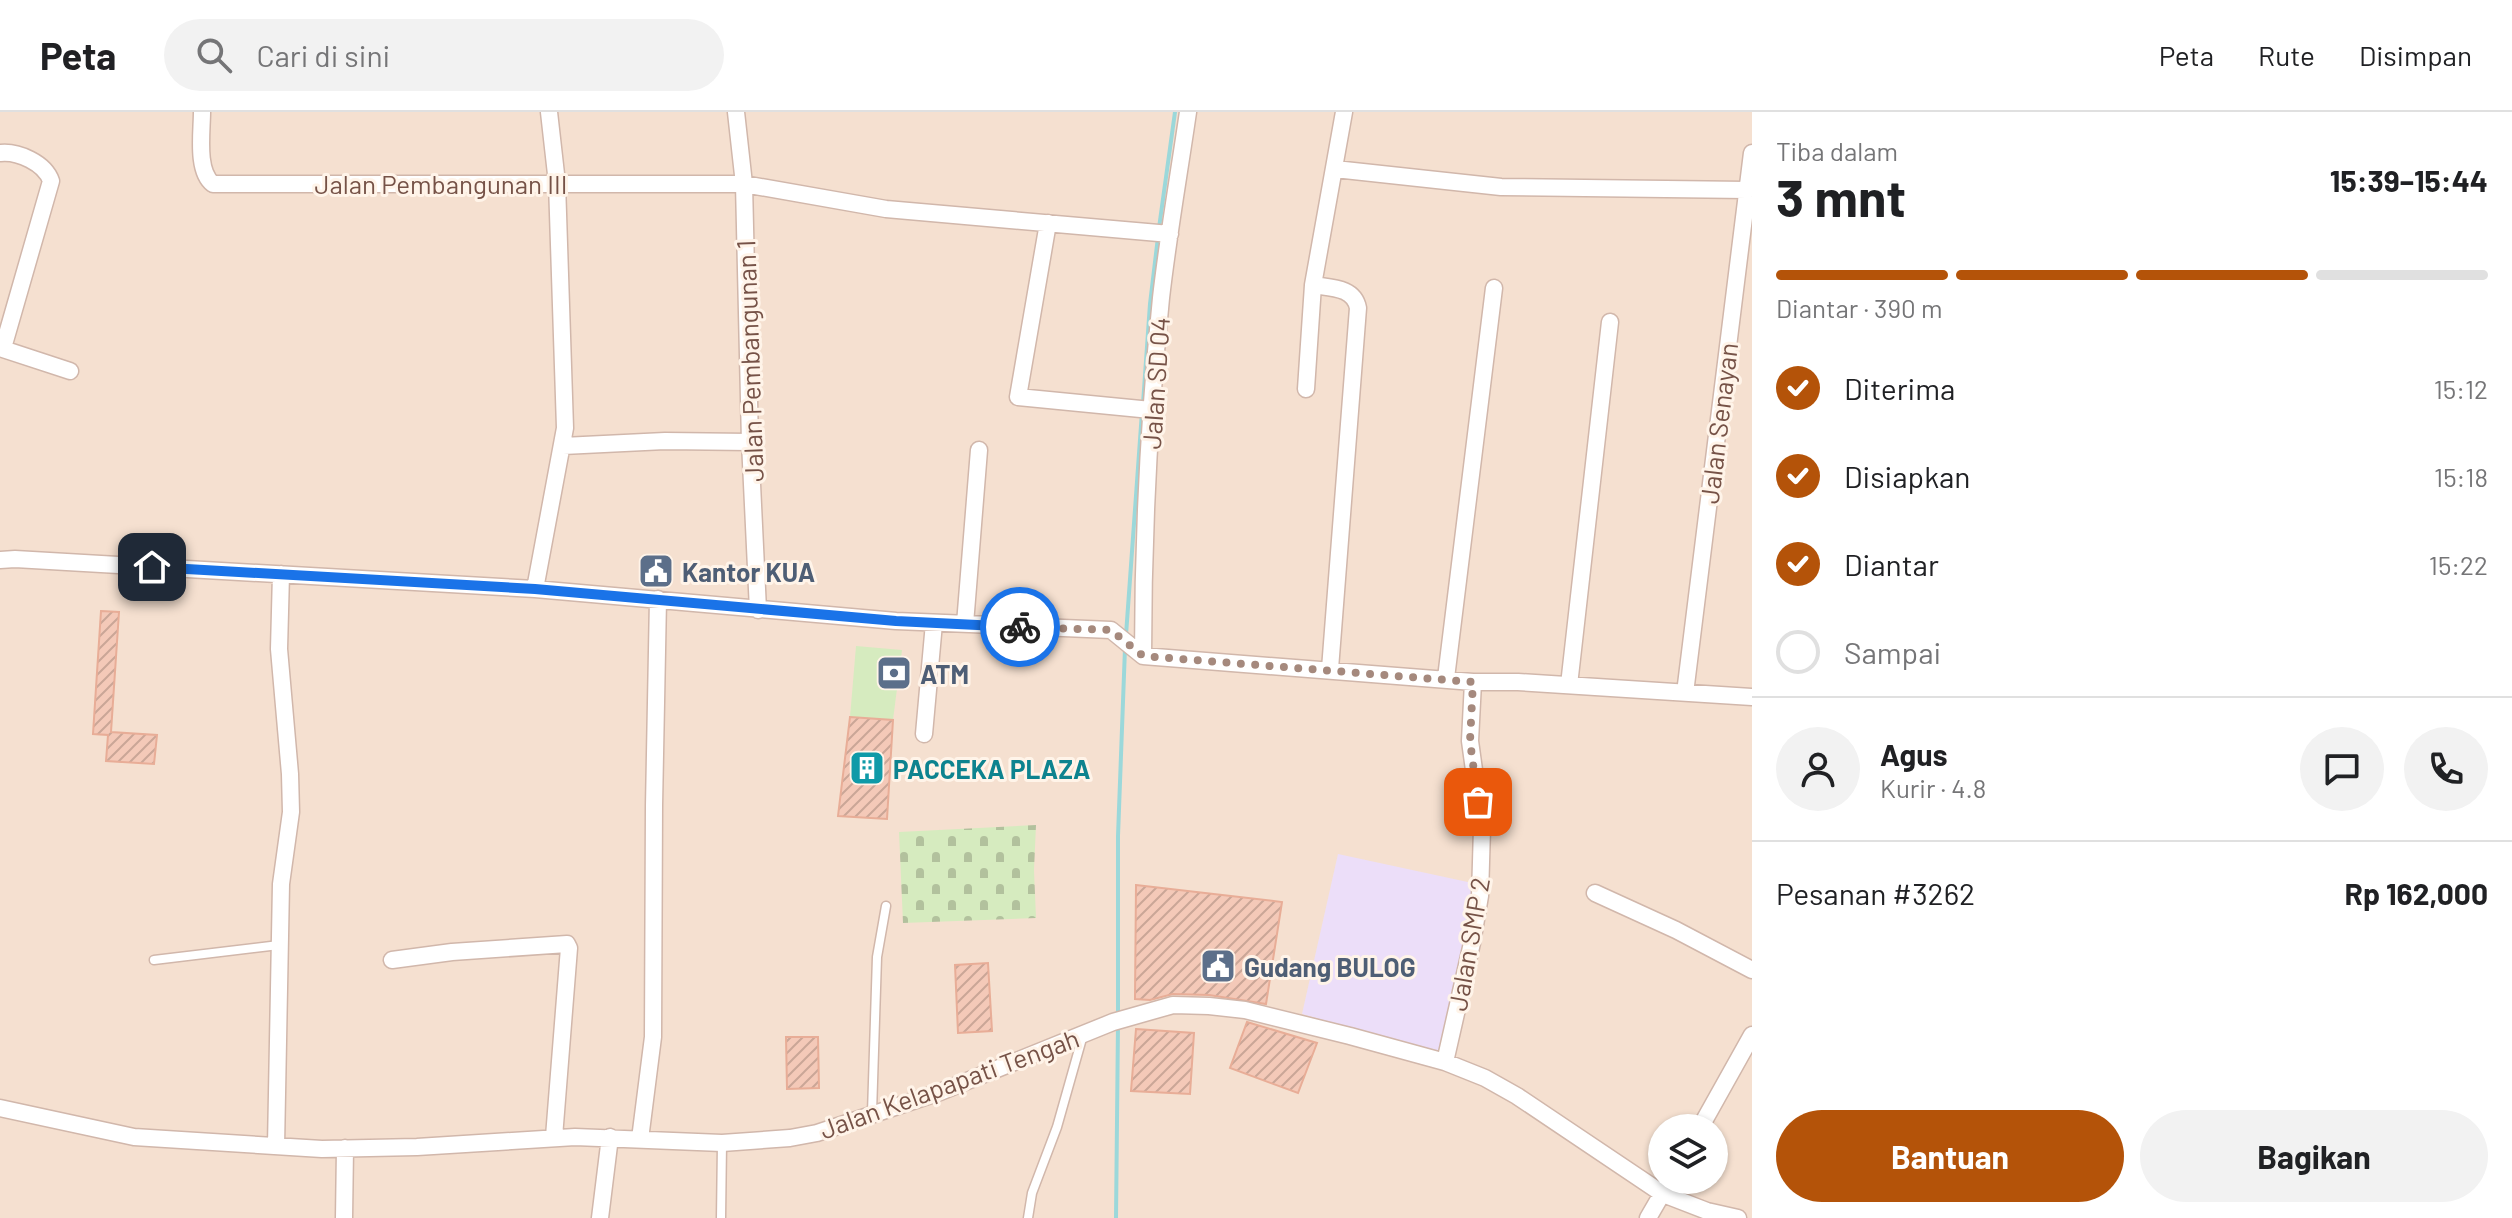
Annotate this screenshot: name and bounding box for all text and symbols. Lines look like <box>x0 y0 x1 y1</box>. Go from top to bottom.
search box <box>164 19 724 91</box>
text: Peta <box>40 32 116 78</box>
icon: search <box>192 33 236 77</box>
text: Cari di sini <box>256 37 390 73</box>
text: Peta <box>2159 38 2214 72</box>
text: Rute <box>2258 38 2315 72</box>
text: Disimpan <box>2359 38 2472 72</box>
text: Tiba dalam <box>1776 135 1898 166</box>
text: 15:39–15:44 <box>2330 162 2488 198</box>
text: 3 mnt <box>1776 165 1906 227</box>
street label: Jalan Pembangunan III <box>314 168 568 199</box>
street label: Jalan Pembangunan 1 <box>729 240 769 482</box>
text: Diantar · 390 m <box>1776 292 1942 323</box>
street label: Jalan SD 04 <box>1135 316 1175 450</box>
street label: Jalan Senayan <box>1693 341 1743 505</box>
icon: check <box>1776 366 1820 410</box>
text: Diterima <box>1844 370 1955 406</box>
text: 15:12 <box>2434 373 2488 404</box>
icon: check <box>1776 454 1820 498</box>
text: Disiapkan <box>1844 458 1970 494</box>
text: 15:18 <box>2434 461 2488 492</box>
pin <box>118 533 186 601</box>
icon: check <box>1776 542 1820 586</box>
icon: home <box>130 545 174 589</box>
text: Diantar <box>1844 546 1939 582</box>
text: 15:22 <box>2429 549 2488 580</box>
public building icon: Kantor KUA <box>637 552 675 590</box>
place label: Kantor KUA <box>682 556 815 587</box>
courier <box>980 587 1060 667</box>
icon: bike <box>998 605 1042 649</box>
text: Sampai <box>1844 634 1941 670</box>
bank icon: ATM <box>875 654 913 692</box>
place label: ATM <box>920 658 969 689</box>
button: person <box>1776 727 1860 811</box>
button: chat <box>2300 727 2384 811</box>
button: phone <box>2404 727 2488 811</box>
text: Agus <box>1880 736 1948 772</box>
building icon: PACCEKA PLAZA <box>848 749 886 787</box>
place label: PACCEKA PLAZA <box>893 753 1090 784</box>
pin <box>1444 768 1512 836</box>
text: Kurir · 4.8 <box>1880 772 1986 803</box>
icon: bag <box>1456 780 1500 824</box>
street label: Jalan SMP 2 <box>1441 875 1495 1013</box>
text: Pesanan #3262 <box>1776 875 1975 911</box>
text: Rp 162,000 <box>2345 875 2488 911</box>
public building icon: Gudang BULOG <box>1199 947 1237 985</box>
place label: Gudang BULOG <box>1244 951 1416 982</box>
street label: Jalan Kelapapati Tengah <box>815 1022 1083 1144</box>
button: Bantuan <box>1776 1110 2124 1202</box>
button: Bagikan <box>2140 1110 2488 1202</box>
map controls <box>1648 1114 1728 1194</box>
button: layers <box>1648 1114 1728 1194</box>

